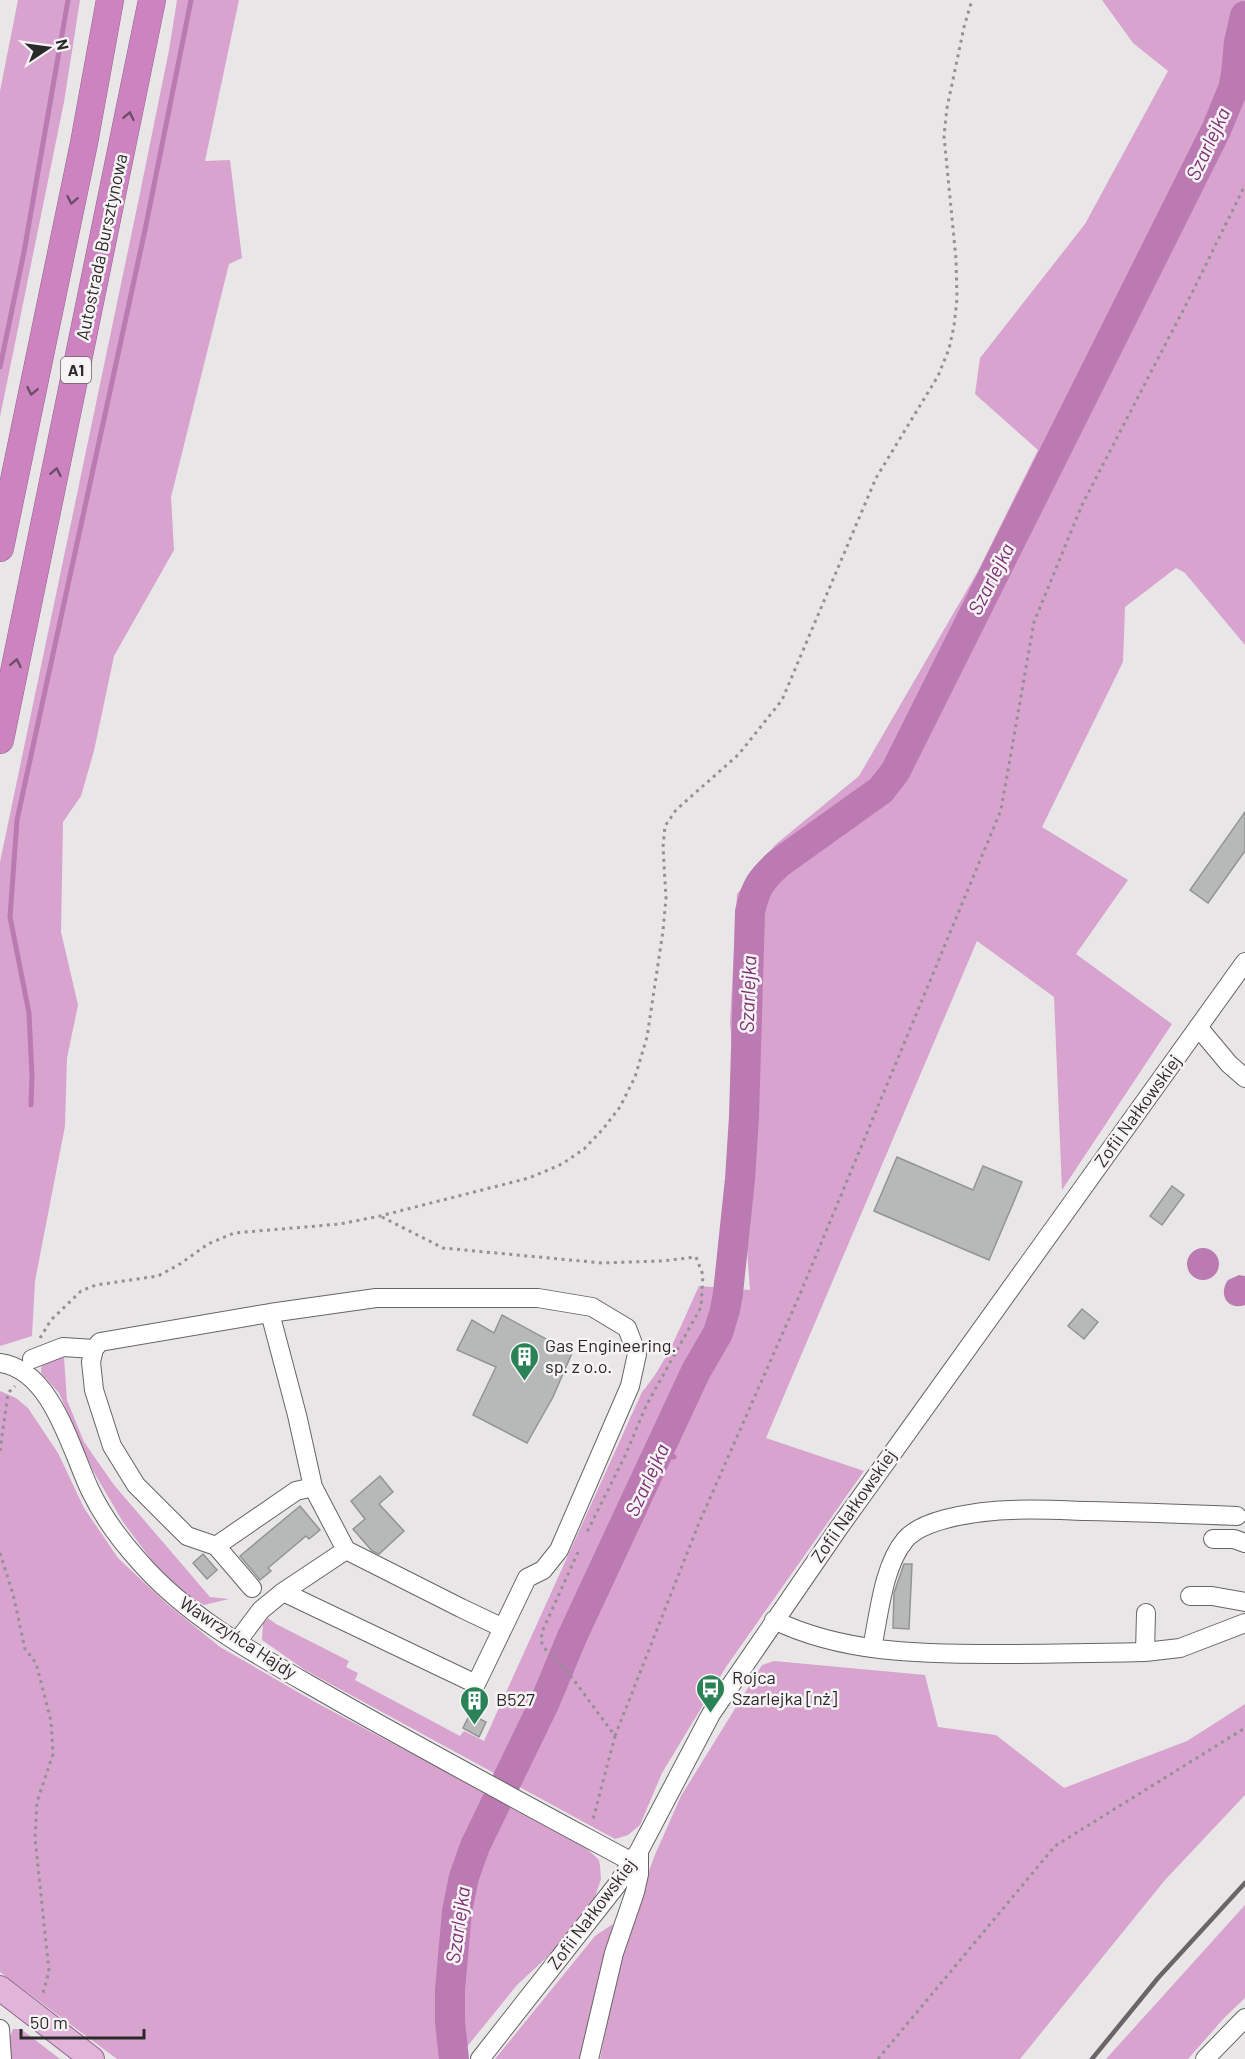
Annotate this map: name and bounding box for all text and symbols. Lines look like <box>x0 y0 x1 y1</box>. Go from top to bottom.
north arrow <box>18 18 78 78</box>
text: N <box>53 37 74 52</box>
water label: Szarlejka <box>1180 104 1234 184</box>
one-way arrow <box>122 111 135 121</box>
street label: Autostrada Bursztynowa <box>71 152 132 342</box>
one-way arrow <box>66 195 79 205</box>
road number: A1 <box>61 357 91 383</box>
one-way arrow <box>27 386 40 396</box>
one-way arrow <box>48 467 61 477</box>
water label: Szarlejka <box>962 539 1018 618</box>
one-way arrow <box>9 658 22 668</box>
water label: Szarlejka <box>734 955 760 1033</box>
street label: Zofii Nałkowskiej <box>1089 1050 1185 1171</box>
place label: Gas Engineering. sp. z o.o. <box>545 1334 676 1377</box>
building icon: Gas Engineering. sp. z o.o. <box>508 1340 540 1382</box>
water label: Szarlejka <box>619 1440 673 1520</box>
street label: Zofii Nałkowskiej <box>806 1445 900 1566</box>
street label: Wawrzyńca Hajdy <box>176 1591 301 1683</box>
place label: Rojca Szarlejka [nż] <box>732 1666 838 1709</box>
bus stop icon: Rojca Szarlejka [nż] <box>695 1672 727 1714</box>
building icon: B527 <box>459 1684 491 1726</box>
place label: B527 <box>496 1688 535 1710</box>
street label: Zofii Nałkowskiej <box>542 1854 640 1973</box>
water label: Szarlejka <box>440 1885 474 1965</box>
scale bar <box>21 2002 144 2040</box>
text: 50 m <box>30 2011 68 2033</box>

